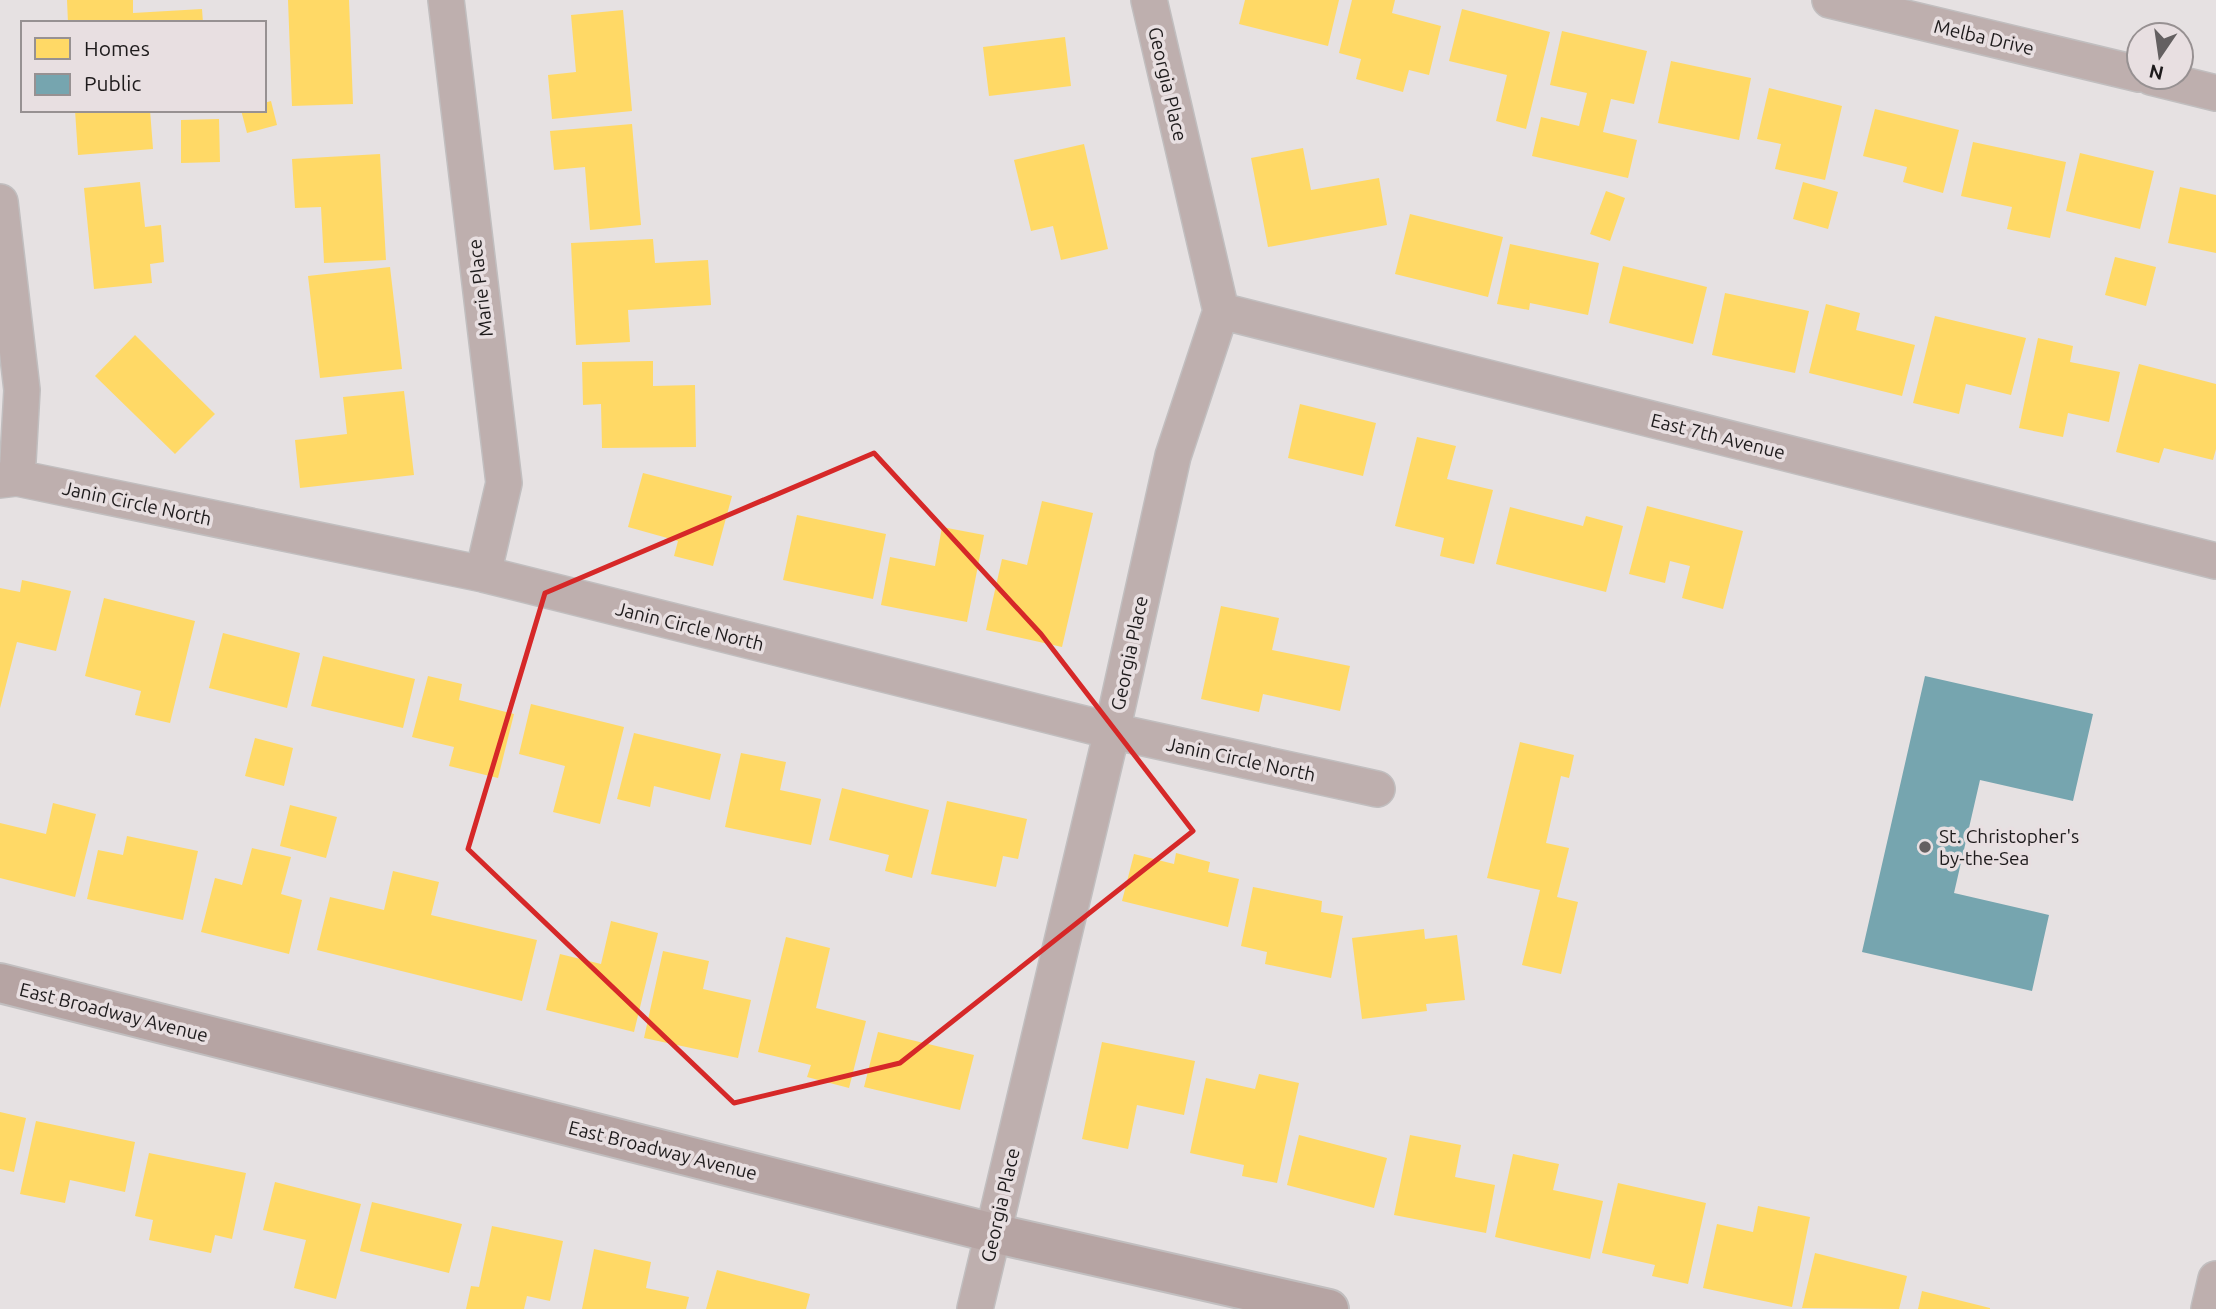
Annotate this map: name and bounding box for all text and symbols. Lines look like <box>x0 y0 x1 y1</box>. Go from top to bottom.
street label: Melba Drive <box>1932 15 2036 59</box>
legend <box>21 21 266 112</box>
north arrow <box>2125 21 2195 91</box>
street label: Georgia Place <box>1144 25 1192 143</box>
text: Homes <box>84 36 150 60</box>
text: N <box>2147 60 2166 85</box>
text: Public <box>84 71 141 95</box>
street label: Marie Place <box>463 238 497 338</box>
street label: East 7th Avenue <box>1648 409 1788 463</box>
street label: Janin Circle North <box>60 476 214 530</box>
street label: Georgia Place <box>1106 594 1152 712</box>
street label: Janin Circle North <box>614 597 766 655</box>
street label: Janin Circle North <box>1164 732 1318 786</box>
place label: St. Christopher's by-the-Sea <box>1939 825 2079 869</box>
marker: St. Christopher's by-the-Sea <box>1917 839 1933 855</box>
street label: East Broadway Avenue <box>17 978 211 1046</box>
street label: East Broadway Avenue <box>566 1116 760 1184</box>
street label: Georgia Place <box>976 1146 1024 1264</box>

